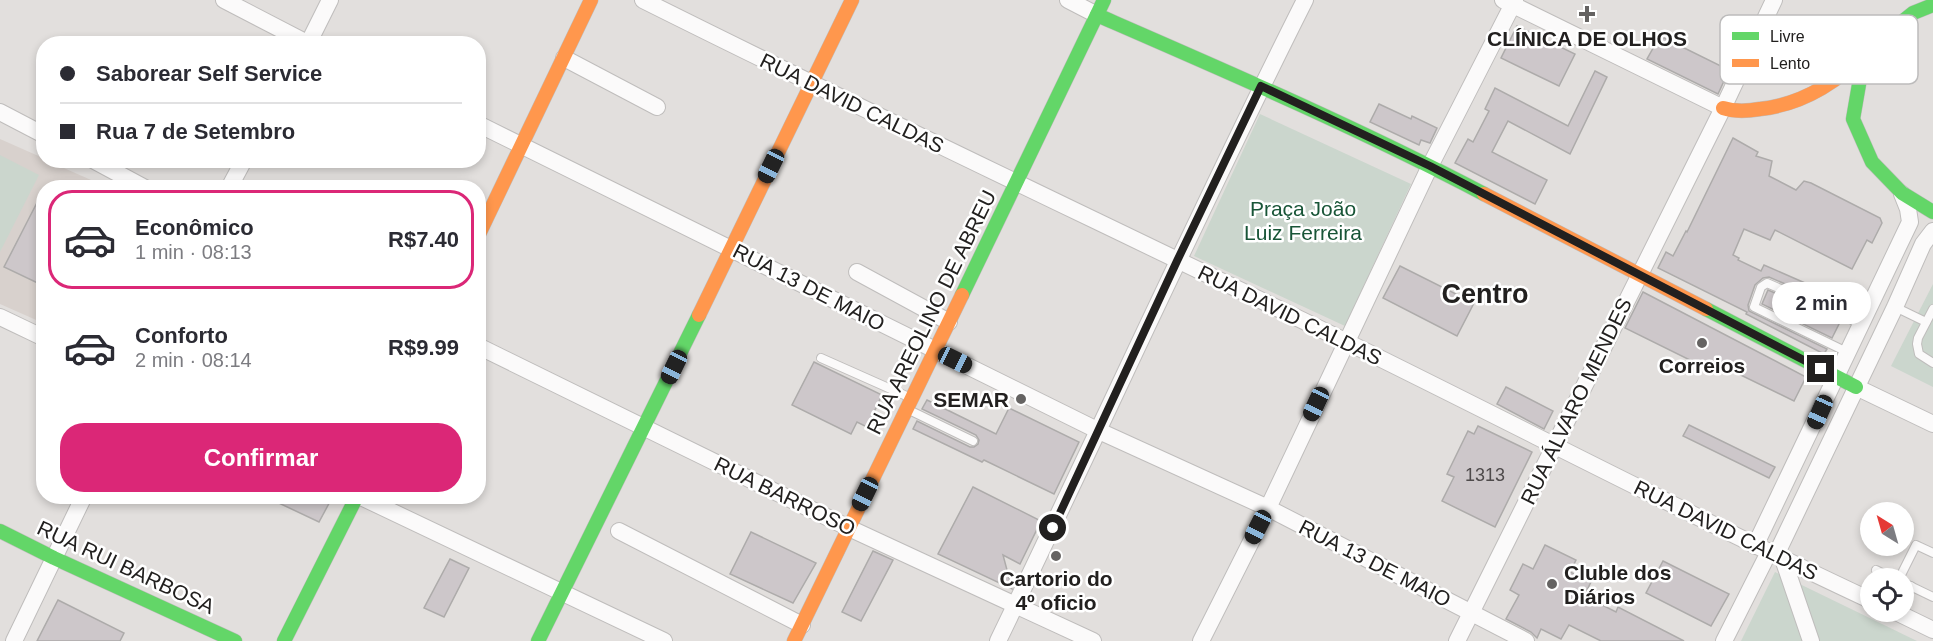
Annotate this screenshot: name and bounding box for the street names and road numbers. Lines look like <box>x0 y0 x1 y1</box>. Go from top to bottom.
street label: RUA DAVID CALDAS <box>756 48 948 158</box>
street label: RUA AREOLINO DE ABREU <box>862 186 1000 438</box>
street label: RUA 13 DE MAIO <box>729 239 889 335</box>
street label: RUA DAVID CALDAS <box>1194 260 1386 370</box>
street label: RUA ÁLVARO MENDES <box>1516 294 1636 508</box>
street label: RUA BARROSO <box>711 452 859 540</box>
street label: RUA DAVID CALDAS <box>1630 475 1822 585</box>
street label: RUA 13 DE MAIO <box>1295 515 1455 611</box>
street label: RUA RUI BARBOSA <box>34 516 218 618</box>

